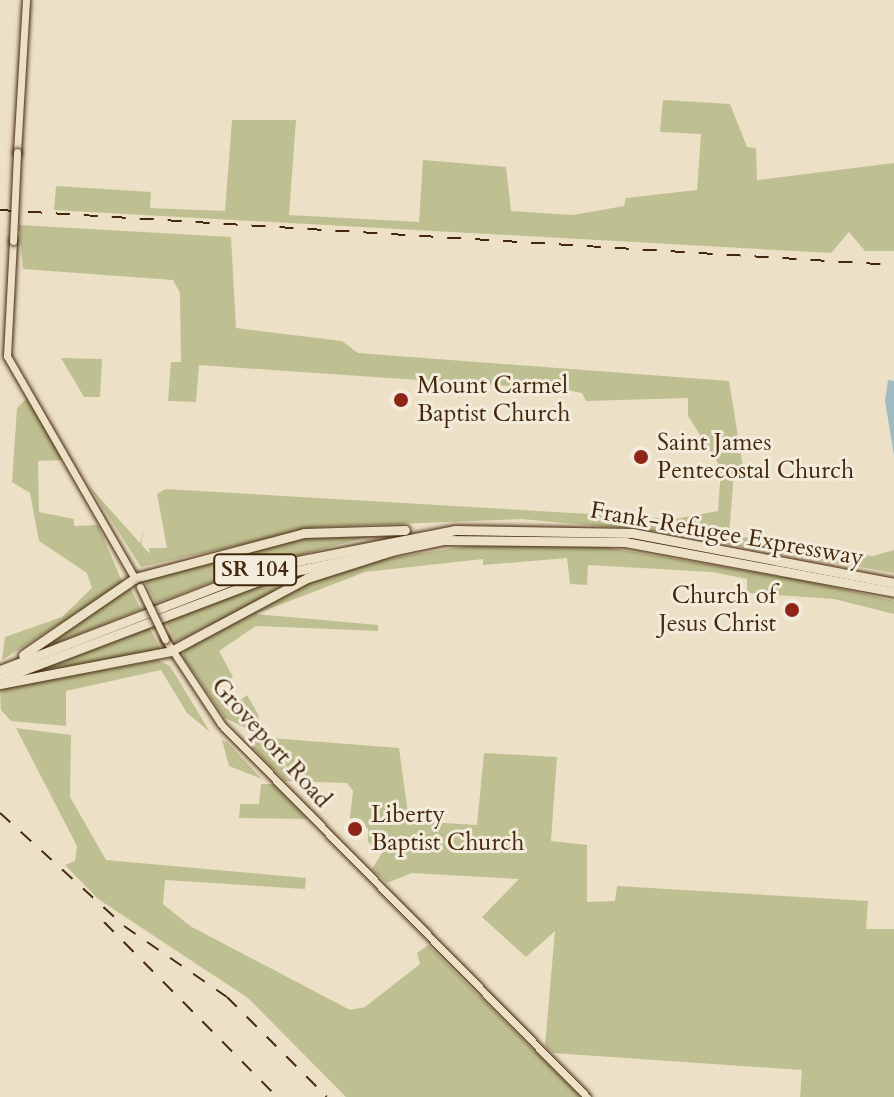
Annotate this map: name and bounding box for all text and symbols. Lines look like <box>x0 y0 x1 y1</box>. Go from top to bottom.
place label: Mount Carmel Baptist Church <box>417 372 570 428</box>
marker: Mount Carmel Baptist Church <box>392 391 410 409</box>
place label: Saint James Pentecostal Church <box>657 429 854 485</box>
marker: Saint James Pentecostal Church <box>632 448 650 466</box>
street label: Frank-Refugee Expressway <box>588 496 866 572</box>
road number: SR 104 <box>213 552 297 588</box>
place label: Church of Jesus Christ <box>659 582 776 638</box>
marker: Church of Jesus Christ <box>783 601 801 619</box>
street label: Groveport Road <box>205 672 337 814</box>
place label: Liberty Baptist Church <box>371 801 524 857</box>
marker: Liberty Baptist Church <box>346 820 364 838</box>

